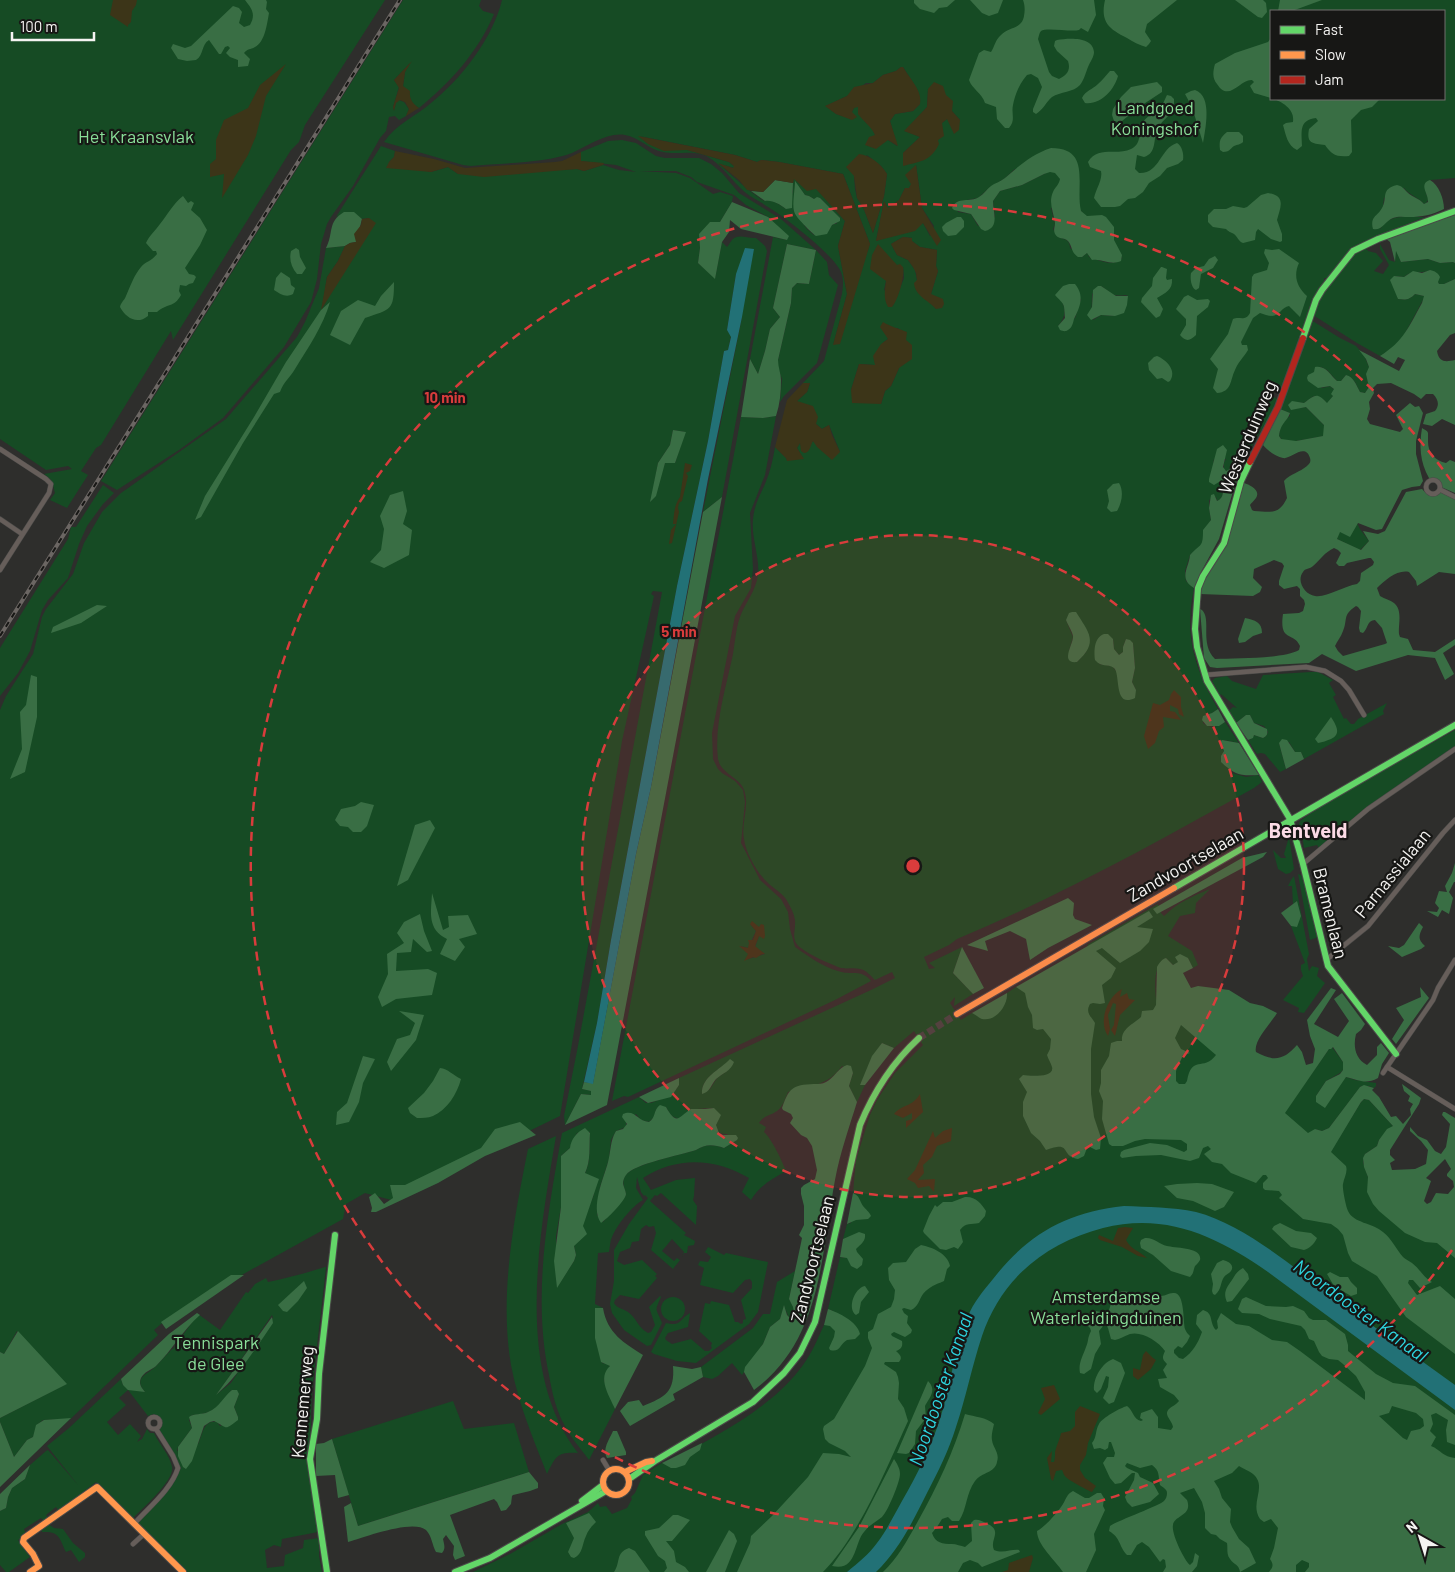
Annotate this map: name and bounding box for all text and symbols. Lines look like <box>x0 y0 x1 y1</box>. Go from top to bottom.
scale bar <box>12 10 95 42</box>
legend <box>1270 10 1445 100</box>
text: 100 m <box>20 17 58 35</box>
text: Fast <box>1315 20 1343 38</box>
text: Slow <box>1315 45 1346 63</box>
text: Jam <box>1315 70 1344 88</box>
park label: Landgoed Koningshof <box>1111 96 1199 139</box>
park label: Het Kraansvlak <box>78 125 194 147</box>
street label: Westerduinweg <box>1213 377 1281 497</box>
text: 10 min <box>424 388 466 406</box>
text: 5 min <box>661 622 697 640</box>
district label: Bentveld <box>1269 818 1347 842</box>
street label: Zandvoortselaan <box>1123 822 1247 906</box>
street label: Parnassialaan <box>1349 824 1435 922</box>
centre of rings <box>904 857 922 875</box>
street label: Bramenlaan <box>1309 865 1353 961</box>
street label: Zandvoortselaan <box>786 1193 838 1325</box>
water label: Noordooster Kanaal <box>1289 1254 1433 1367</box>
park label: Amsterdamse Waterleidingduinen <box>1030 1285 1182 1328</box>
water label: Noordooster Kanaal <box>903 1309 977 1468</box>
park label: Tennispark de Glee <box>173 1331 259 1374</box>
street label: Kennemerweg <box>286 1345 318 1459</box>
north arrow <box>1395 1512 1445 1562</box>
text: N <box>1403 1517 1420 1536</box>

